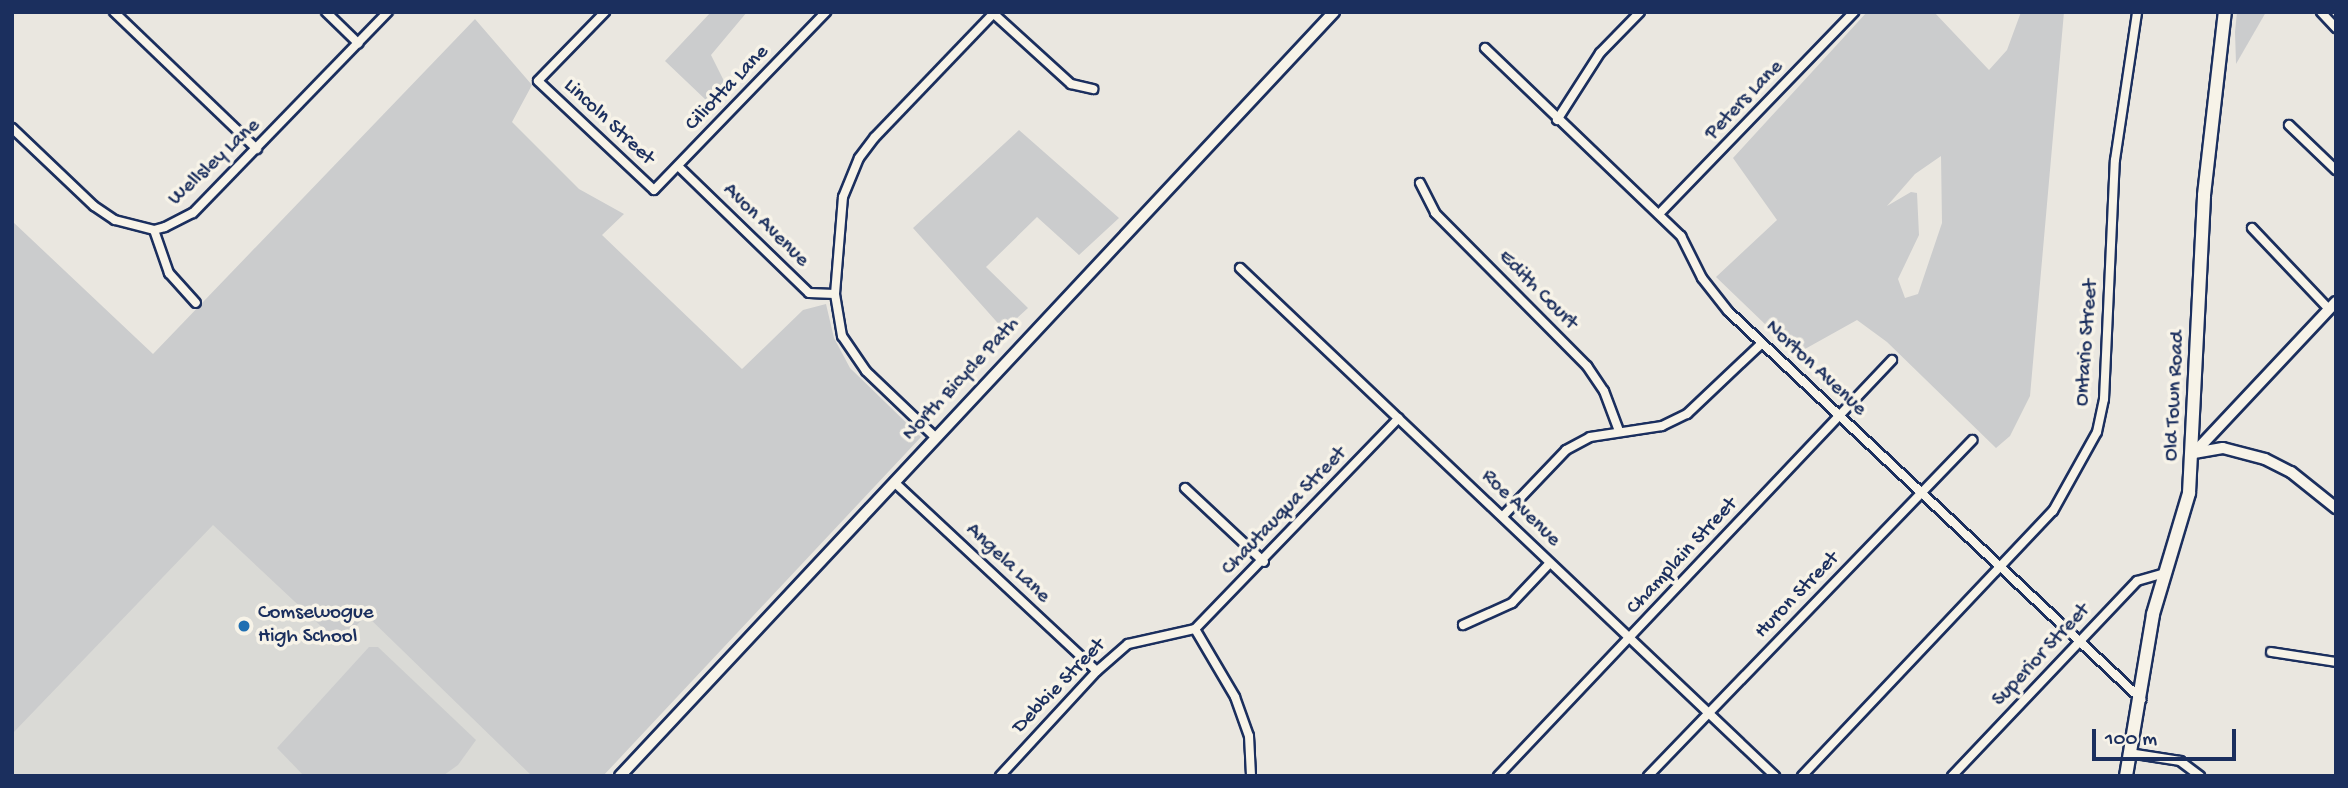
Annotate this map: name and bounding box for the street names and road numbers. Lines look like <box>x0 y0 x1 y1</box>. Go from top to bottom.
street label: Ciliotta Lane <box>681 41 775 137</box>
street label: Peters Lane <box>1700 56 1790 146</box>
street label: Lincoln Street <box>557 74 659 172</box>
street label: Wellsley Lane <box>164 114 266 212</box>
street label: Avon Avenue <box>716 179 814 273</box>
street label: Edith Court <box>1492 246 1582 336</box>
street label: Ontario Street <box>2071 279 2105 407</box>
street label: North Bicycle Path <box>898 313 1026 447</box>
street label: Norton Avenue <box>1759 316 1871 422</box>
street label: Old Town Road <box>2160 330 2192 462</box>
street label: Chautauqua Street <box>1217 442 1353 582</box>
street label: Roe Avenue <box>1475 465 1565 553</box>
street label: Champlain Street <box>1622 493 1744 621</box>
street label: Angela Lane <box>959 518 1055 610</box>
street label: Huron Street <box>1750 547 1846 645</box>
street label: Superior Street <box>1988 599 2096 713</box>
street label: Debbie Street <box>1008 634 1112 740</box>

